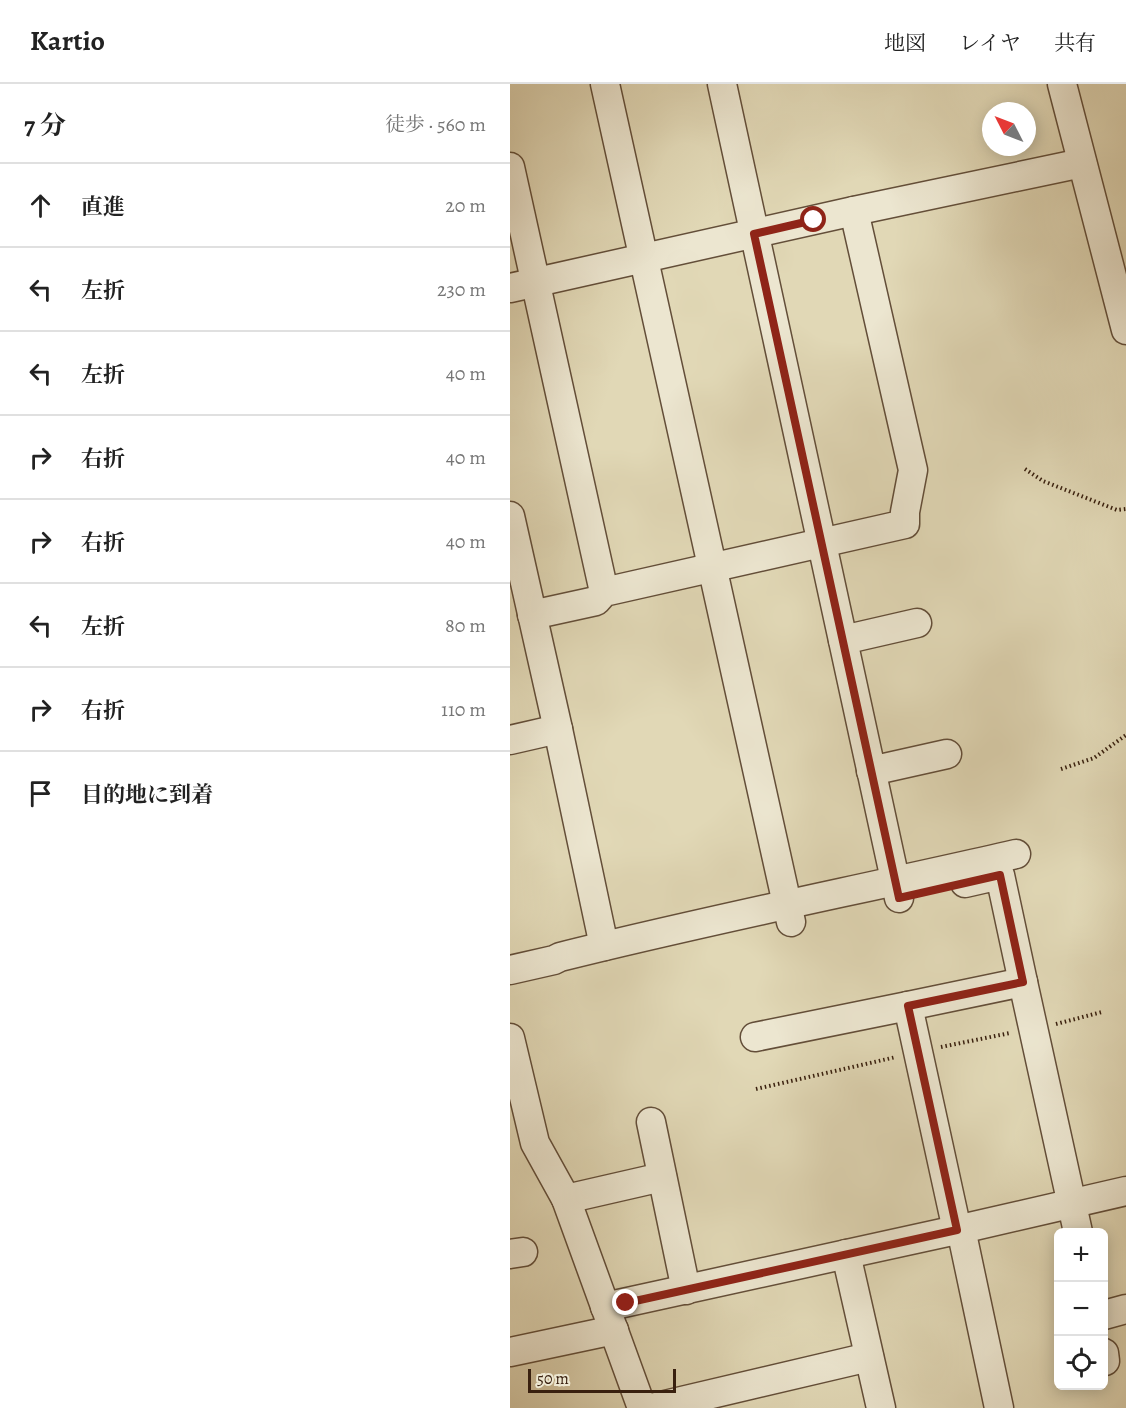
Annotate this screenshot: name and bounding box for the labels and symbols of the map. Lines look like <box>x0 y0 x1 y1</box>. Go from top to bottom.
north arrow <box>982 102 1036 156</box>
route start <box>800 206 826 232</box>
route end <box>612 1289 638 1315</box>
scale bar <box>528 1366 676 1394</box>

